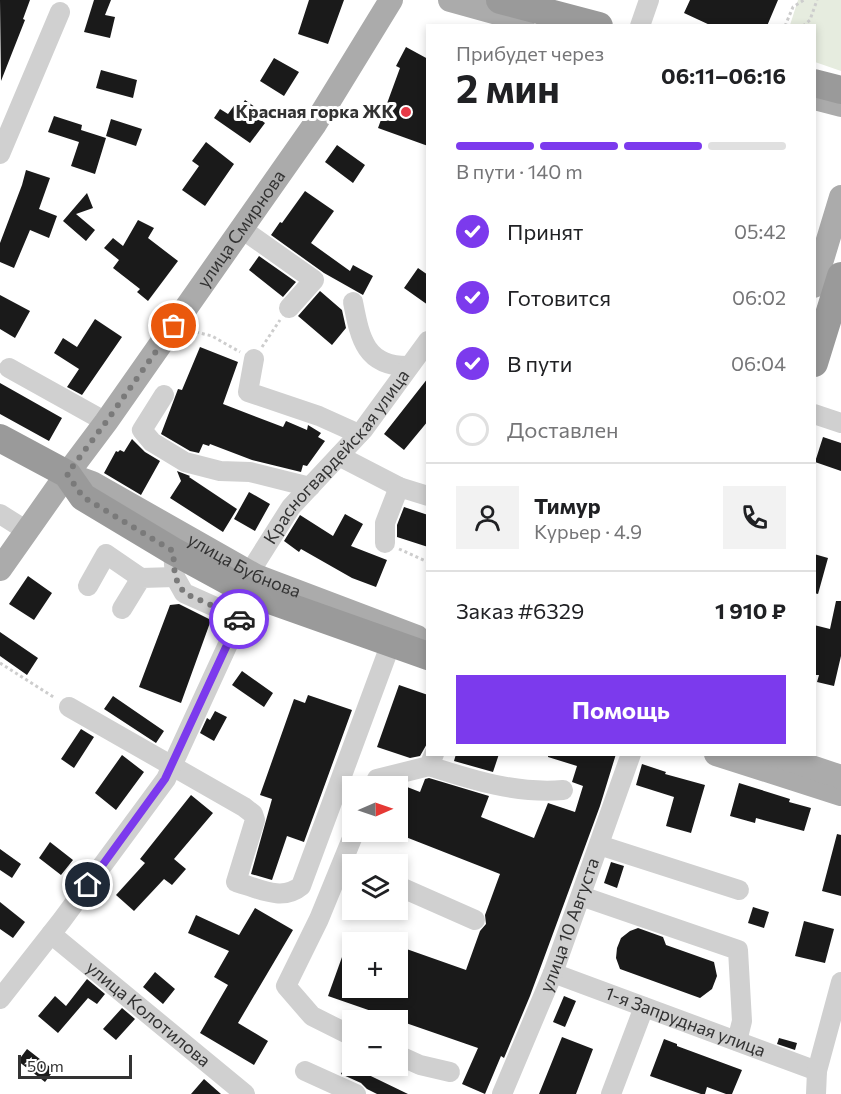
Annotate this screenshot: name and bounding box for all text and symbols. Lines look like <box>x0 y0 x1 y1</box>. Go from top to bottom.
text: Прибудет через <box>456 41 604 65</box>
text: 06:11–06:16 <box>661 62 786 89</box>
text: 2 мин <box>456 63 560 111</box>
place label: Красная горка ЖК <box>236 100 394 122</box>
marker: Красная горка ЖК <box>399 105 413 119</box>
text: В пути · 140 m <box>456 159 583 183</box>
street label: улица Смирнова <box>192 165 289 292</box>
icon: check <box>456 215 489 248</box>
text: Принят <box>507 218 583 245</box>
text: 05:42 <box>734 219 786 243</box>
icon: check <box>456 281 489 314</box>
text: Готовится <box>507 284 611 311</box>
text: 06:02 <box>732 285 786 309</box>
pin <box>148 300 199 351</box>
icon: bag <box>157 309 190 342</box>
icon: check <box>456 347 489 380</box>
text: В пути <box>507 350 572 377</box>
text: 06:04 <box>731 351 786 375</box>
street label: Красногвардейская улица <box>258 365 414 548</box>
text: Доставлен <box>507 416 619 443</box>
button: person <box>456 486 519 549</box>
button: phone <box>723 486 786 549</box>
text: Тимур <box>534 492 601 519</box>
text: Курьер · 4.9 <box>534 519 642 543</box>
street label: улица Бубнова <box>184 528 304 602</box>
courier <box>209 589 269 649</box>
text: Заказ #6329 <box>456 597 584 624</box>
text: 1 910 ₽ <box>715 597 786 624</box>
icon: car <box>223 603 256 636</box>
button: Помощь <box>456 675 786 744</box>
north arrow <box>342 776 408 842</box>
map controls <box>342 776 408 1076</box>
button: layers <box>342 854 408 920</box>
street label: улица 10 Августа <box>534 855 603 995</box>
pin <box>62 859 113 910</box>
icon: home <box>71 868 104 901</box>
button: + <box>342 932 408 998</box>
street label: улица Колотилова <box>82 956 216 1071</box>
street label: 1-я Запрудная улица <box>602 981 769 1061</box>
button: − <box>342 1010 408 1076</box>
scale bar <box>18 1052 132 1080</box>
text: 50 m <box>27 1056 64 1075</box>

